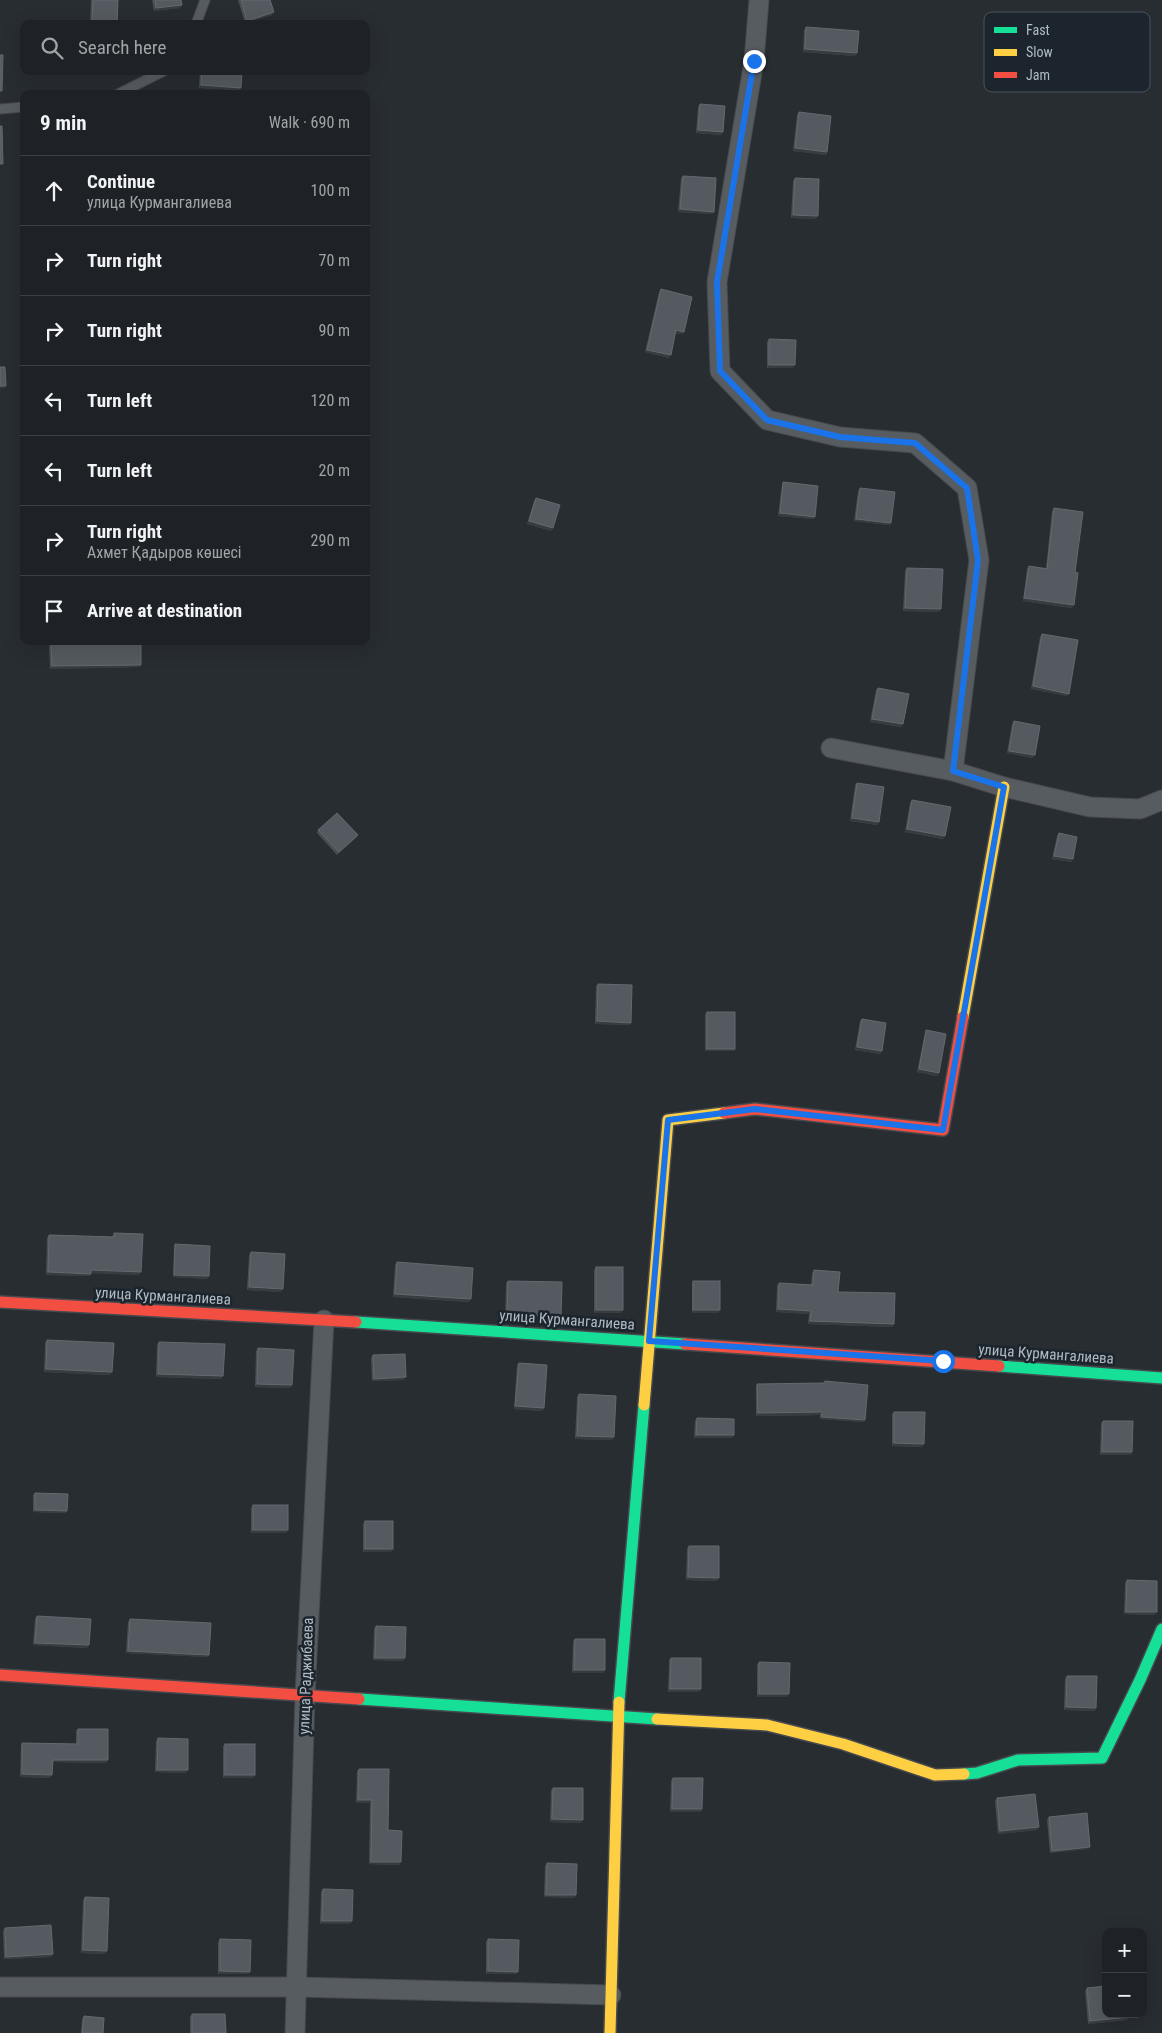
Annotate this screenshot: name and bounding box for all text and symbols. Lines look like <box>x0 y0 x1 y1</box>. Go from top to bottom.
legend <box>984 12 1150 92</box>
search box <box>20 20 370 75</box>
text: Fast <box>1026 22 1050 38</box>
icon: search <box>38 34 66 62</box>
text: Search here <box>78 36 166 59</box>
text: Slow <box>1026 44 1053 60</box>
route end <box>743 50 766 73</box>
text: Jam <box>1026 67 1050 83</box>
text: 9 min <box>40 111 87 135</box>
text: Walk · 690 m <box>269 113 350 132</box>
text: Continue <box>87 170 155 193</box>
icon: ahead <box>40 177 68 205</box>
text: 100 m <box>311 181 350 200</box>
text: улица Курмангалиева <box>87 193 232 212</box>
icon: right <box>40 247 68 275</box>
text: Turn right <box>87 249 162 272</box>
text: 70 m <box>318 251 350 270</box>
icon: right <box>40 317 68 345</box>
text: Turn right <box>87 319 162 342</box>
text: 90 m <box>318 321 350 340</box>
icon: left <box>40 387 68 415</box>
text: Turn left <box>87 389 152 412</box>
text: 120 m <box>311 391 350 410</box>
icon: left <box>40 457 68 485</box>
text: Turn left <box>87 459 152 482</box>
text: 20 m <box>318 461 350 480</box>
text: Turn right <box>87 520 162 543</box>
icon: right <box>40 527 68 555</box>
text: 290 m <box>311 531 350 550</box>
text: Ахмет Қадыров көшесі <box>87 543 241 562</box>
icon: arrive <box>40 597 68 625</box>
text: Arrive at destination <box>87 599 242 622</box>
street label: улица Курмангалиева <box>95 1283 231 1309</box>
street label: улица Курмангалиева <box>499 1306 635 1334</box>
street label: улица Курмангалиева <box>978 1340 1114 1368</box>
route start <box>932 1350 955 1373</box>
street label: улица Раджибаева <box>295 1617 317 1735</box>
map controls <box>1102 1928 1147 2018</box>
button: + <box>1102 1928 1147 1973</box>
button: − <box>1102 1973 1147 2018</box>

